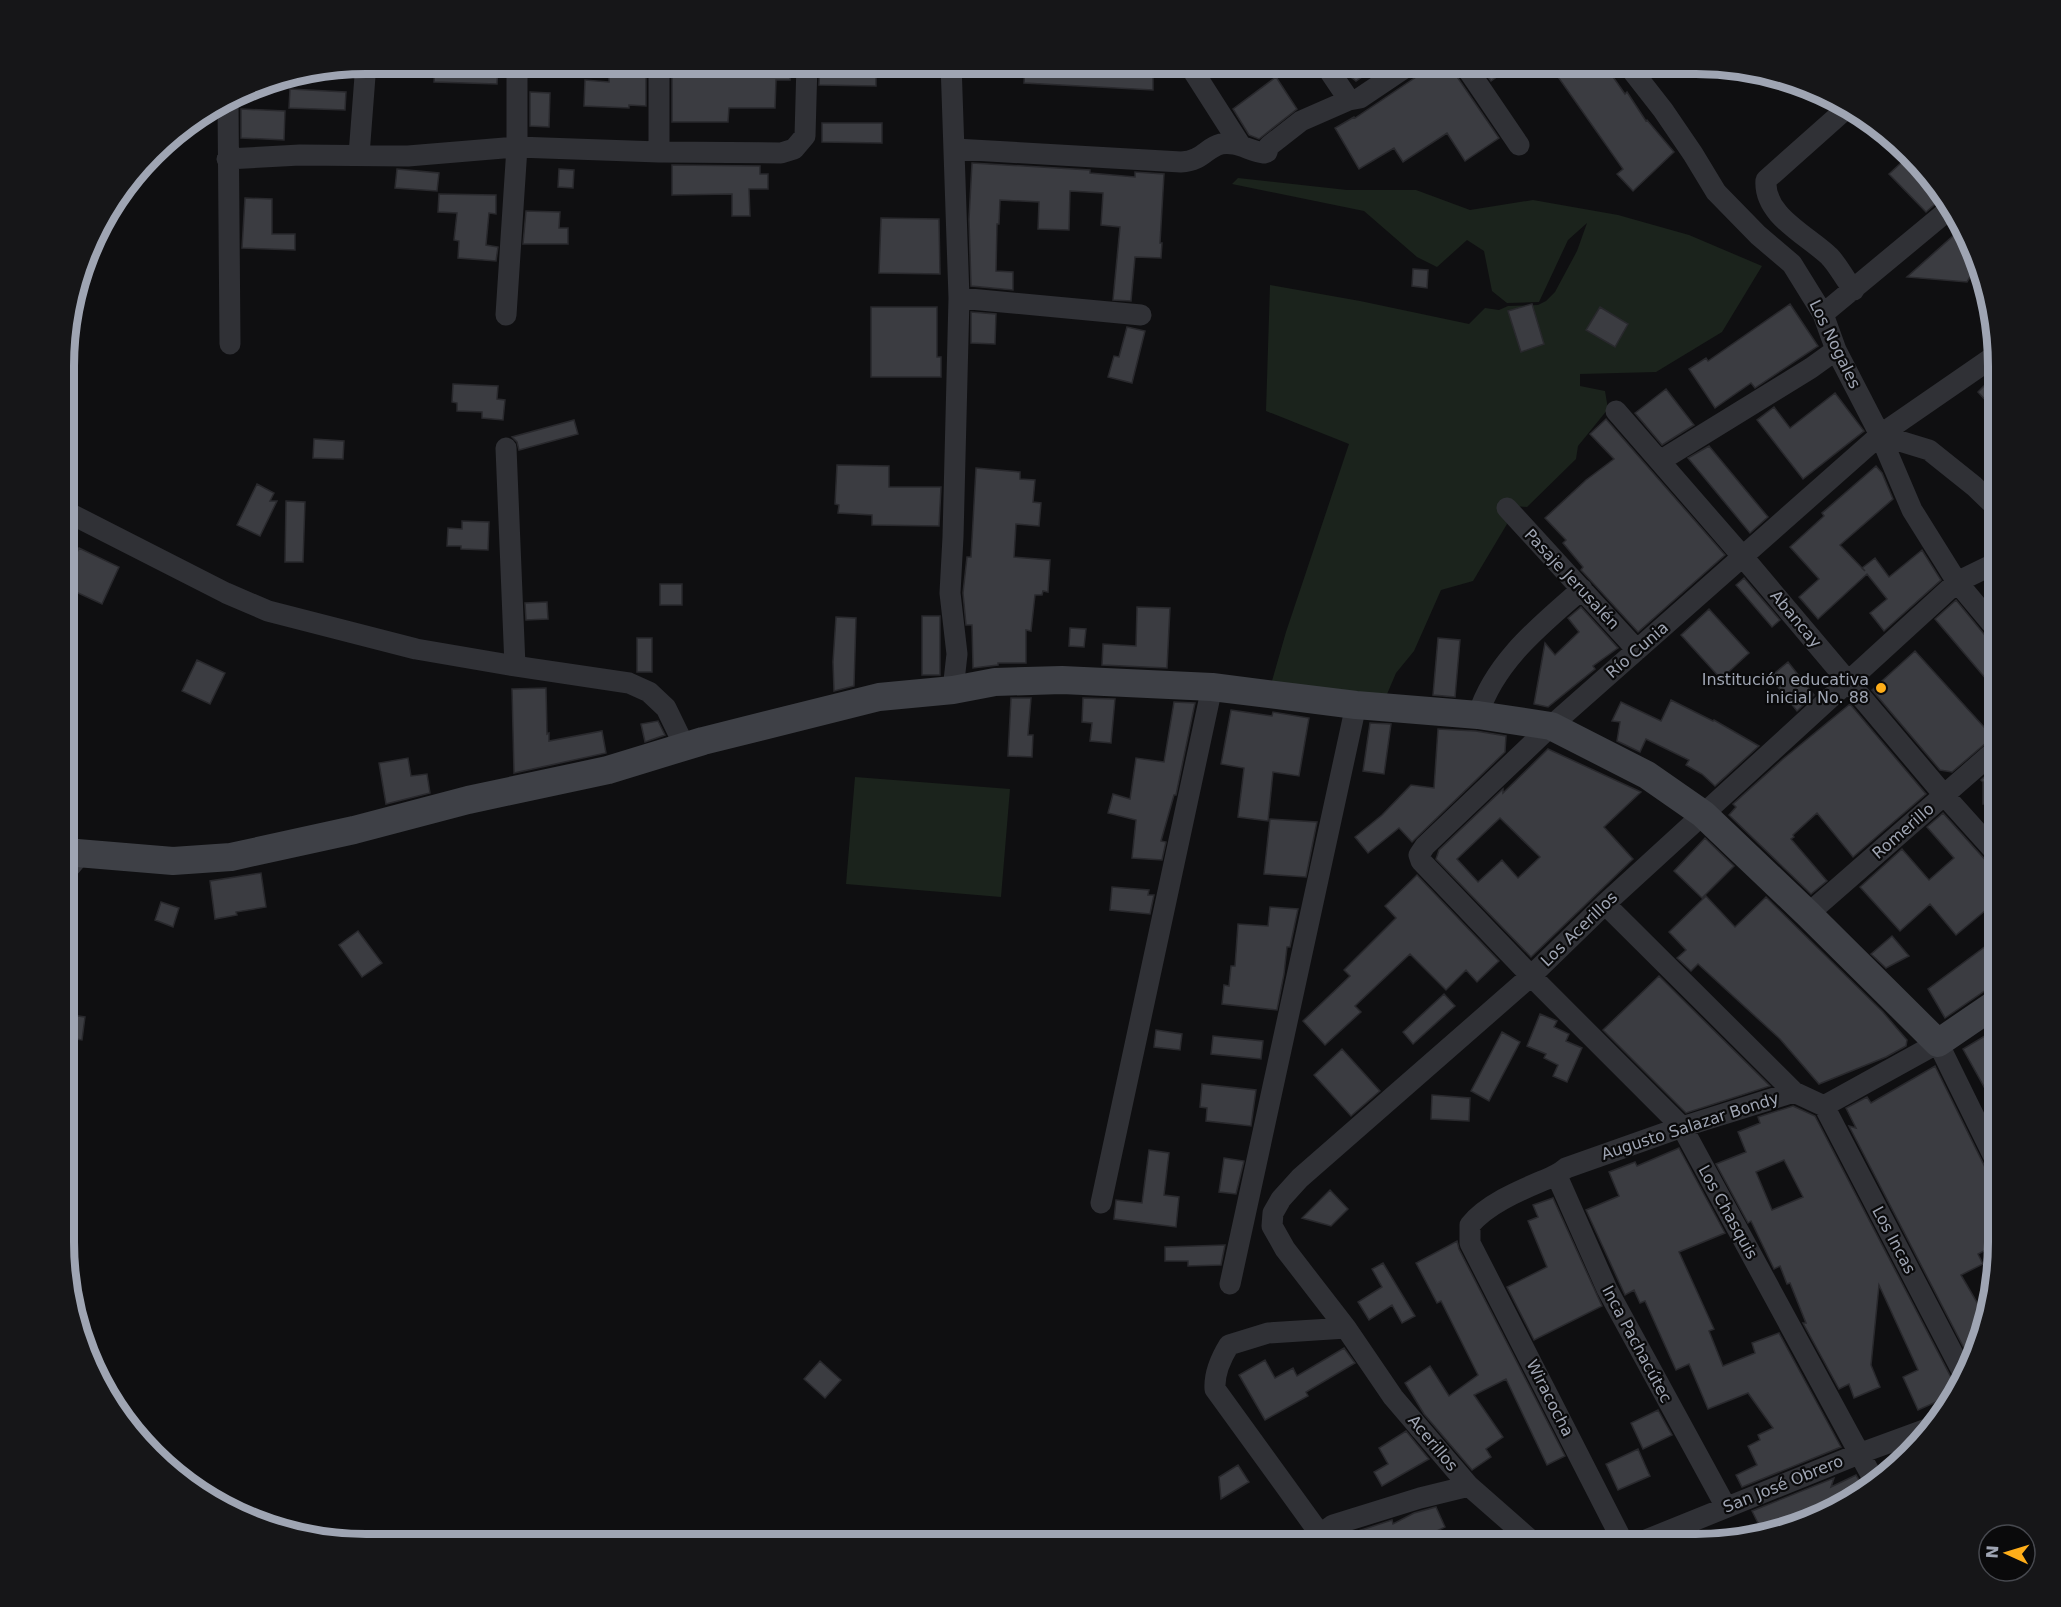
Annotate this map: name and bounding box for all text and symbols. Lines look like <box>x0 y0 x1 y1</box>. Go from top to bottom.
street label: Los Nogales <box>1805 297 1865 391</box>
street label: Pasaje Jerusalén <box>1521 525 1623 633</box>
street label: Abancay <box>1767 586 1825 652</box>
street label: Río Cunia <box>1602 618 1672 682</box>
place label: Institución educativa inicial No. 88 <box>1702 670 1869 707</box>
marker: Institución educativa inicial No. 88 <box>1874 681 1888 695</box>
street label: Romerillo <box>1868 799 1938 863</box>
street label: Los Acerillos <box>1537 888 1621 970</box>
street label: Augusto Salazar Bondy <box>1599 1088 1781 1164</box>
street label: Los Chasquis <box>1694 1162 1762 1262</box>
street label: Los Incas <box>1868 1203 1920 1277</box>
street label: Inca Pachacútec <box>1598 1282 1676 1406</box>
street label: Wiracocha <box>1523 1356 1577 1440</box>
street label: Acerillos <box>1404 1411 1462 1475</box>
street label: San José Obrero <box>1720 1451 1846 1517</box>
north arrow <box>1977 1523 2037 1583</box>
text: N <box>1983 1545 2002 1559</box>

